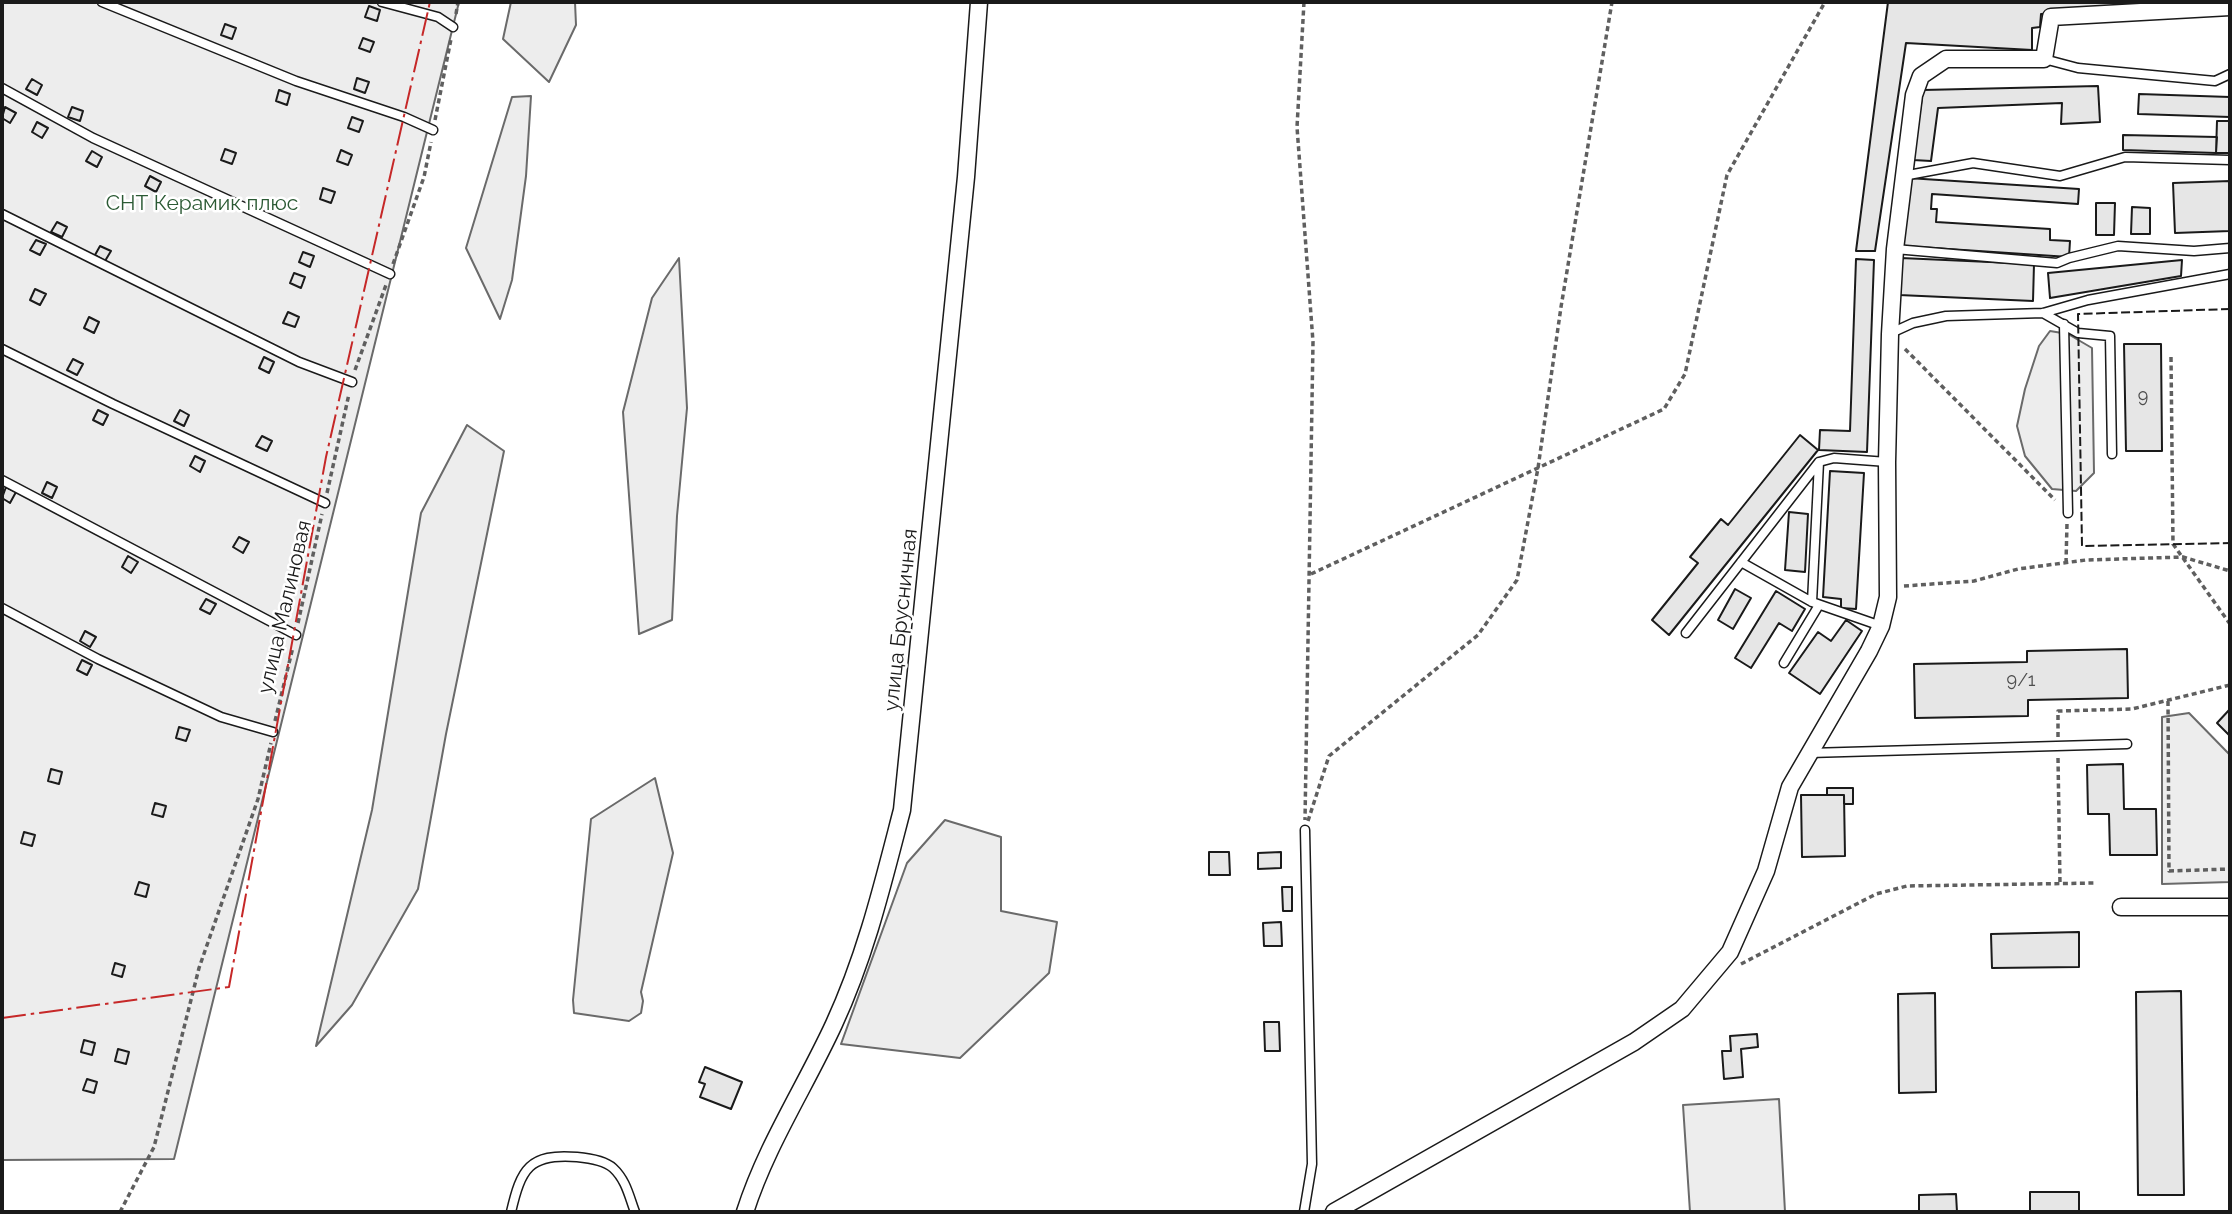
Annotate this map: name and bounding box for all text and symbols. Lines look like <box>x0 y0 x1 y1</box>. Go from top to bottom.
park label: СНТ Керамик плюс <box>106 191 298 217</box>
house number: 9 <box>2138 386 2148 408</box>
street label: улица Малиновая <box>253 518 317 696</box>
street label: улица Брусничная <box>879 527 923 713</box>
house number: 9/1 <box>2007 670 2035 692</box>

